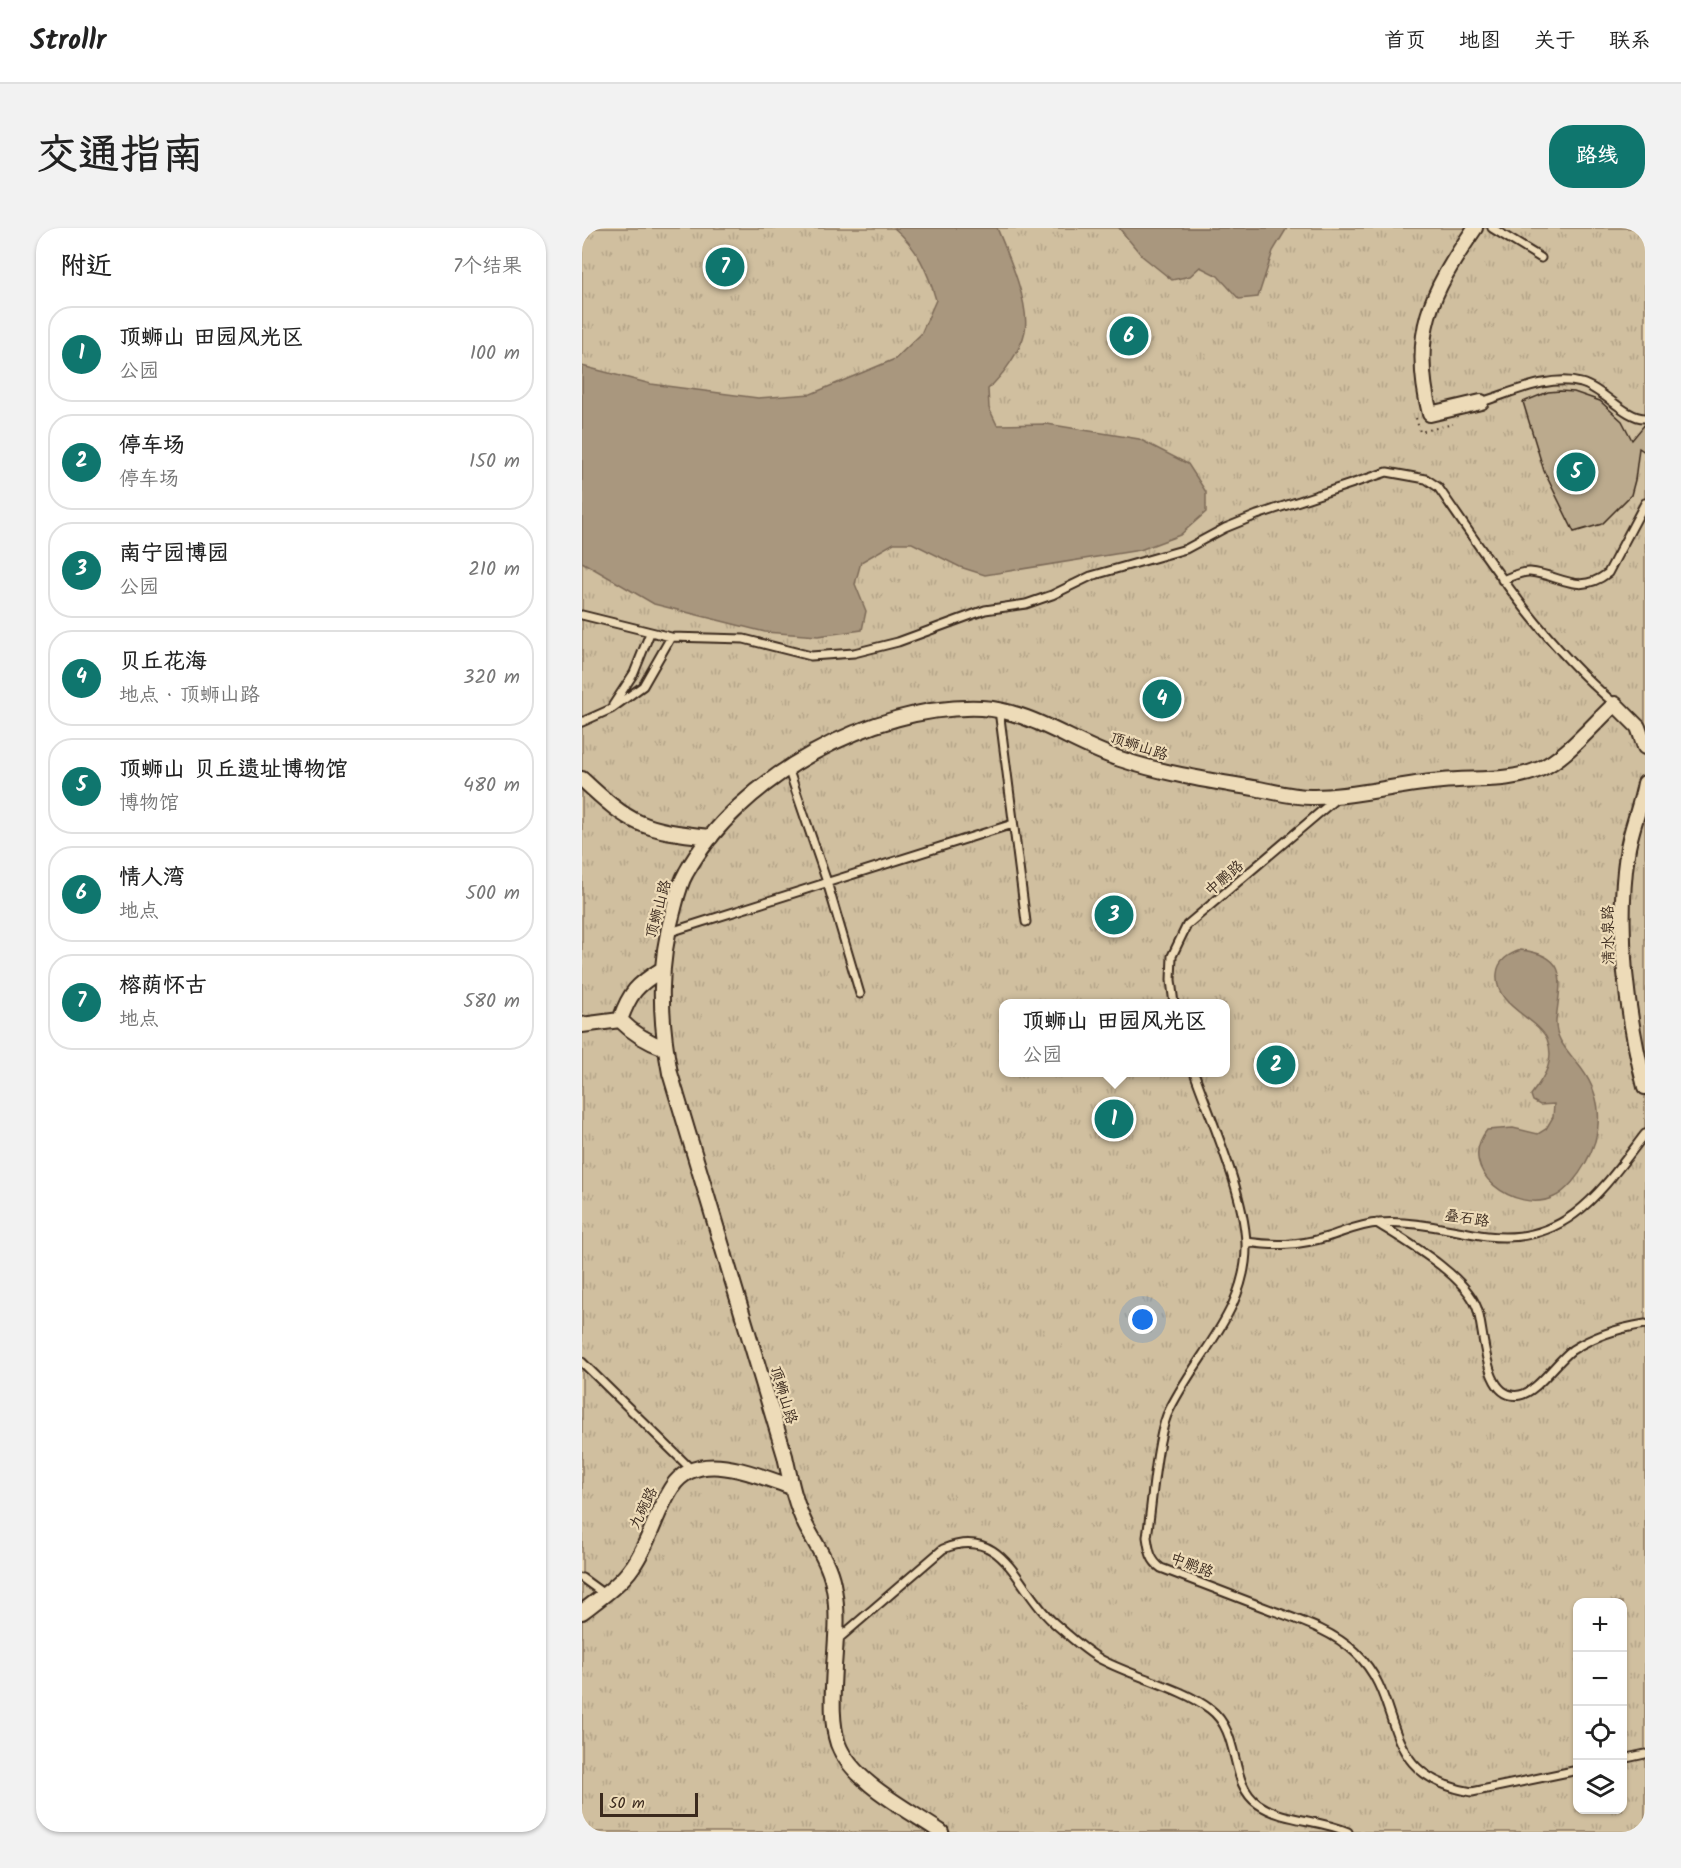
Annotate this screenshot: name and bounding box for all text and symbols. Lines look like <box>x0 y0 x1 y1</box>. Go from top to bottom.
text: Strollr <box>30 19 106 64</box>
text: 首页 <box>1384 25 1426 58</box>
text: 地图 <box>1459 25 1501 58</box>
text: 关于 <box>1534 25 1576 58</box>
text: 联系 <box>1609 25 1651 58</box>
text: 交通指南 <box>36 123 204 190</box>
button: 路线 <box>1549 125 1645 188</box>
pin: 7 <box>706 244 744 290</box>
text: 附近 <box>60 246 112 288</box>
text: 7个结果 <box>453 251 522 283</box>
pin: 6 <box>1110 314 1148 358</box>
text: 顶蛳山 田园风光区 <box>119 321 303 356</box>
text: 1 <box>78 338 85 370</box>
text: 100 m <box>470 338 520 370</box>
text: 公园 <box>119 356 159 388</box>
text: 停车场 <box>119 429 185 464</box>
text: 2 <box>76 446 87 478</box>
text: 150 m <box>469 446 520 478</box>
pin: 5 <box>1556 450 1596 494</box>
text: 停车场 <box>119 464 179 496</box>
text: 南宁园博园 <box>119 537 229 572</box>
text: 3 <box>76 554 87 586</box>
text: 210 m <box>468 554 520 586</box>
text: 公园 <box>119 572 159 604</box>
text: 贝丘花海 <box>119 645 207 680</box>
text: 4 <box>76 662 87 694</box>
text: 320 m <box>463 662 520 694</box>
pin: 4 <box>1142 676 1182 722</box>
text: 地点 · 顶蛳山路 <box>119 680 260 712</box>
street label: 顶蛳山路 <box>1106 726 1171 768</box>
text: 顶蛳山 贝丘遗址博物馆 <box>119 753 347 788</box>
text: 5 <box>76 770 87 802</box>
text: 480 m <box>463 770 520 802</box>
text: 博物馆 <box>119 788 179 820</box>
street label: 中鹏路 <box>1200 855 1250 903</box>
text: 情人湾 <box>119 861 185 896</box>
street label: 顶蛳山路 <box>640 877 678 941</box>
text: 6 <box>76 878 87 910</box>
text: 500 m <box>465 878 520 910</box>
pin: 3 <box>1094 892 1134 938</box>
text: 地点 <box>119 896 159 928</box>
street label: 清水泉路 <box>1596 905 1622 965</box>
text: 榕荫怀古 <box>119 969 207 1004</box>
text: 7 <box>77 986 86 1018</box>
text: 580 m <box>463 986 520 1018</box>
popup <box>999 999 1230 1077</box>
text: 地点 <box>119 1004 159 1036</box>
text: 顶蛳山 田园风光区 <box>1022 1005 1207 1040</box>
text: 公园 <box>1022 1040 1062 1072</box>
pin: 2 <box>1256 1042 1296 1088</box>
pin: 1 <box>1094 1096 1134 1142</box>
street label: 叠石路 <box>1443 1204 1491 1234</box>
your location <box>1128 1305 1157 1334</box>
street label: 顶蛳山路 <box>763 1363 803 1427</box>
street label: 九碗路 <box>623 1483 665 1534</box>
street label: 中鹏路 <box>1166 1547 1217 1585</box>
map controls <box>1573 1598 1627 1814</box>
button: + <box>1573 1598 1627 1652</box>
button: − <box>1573 1652 1627 1706</box>
button: locate <box>1573 1706 1627 1760</box>
button: layers <box>1573 1760 1627 1814</box>
scale bar <box>600 1790 698 1818</box>
text: 50 m <box>609 1791 645 1816</box>

